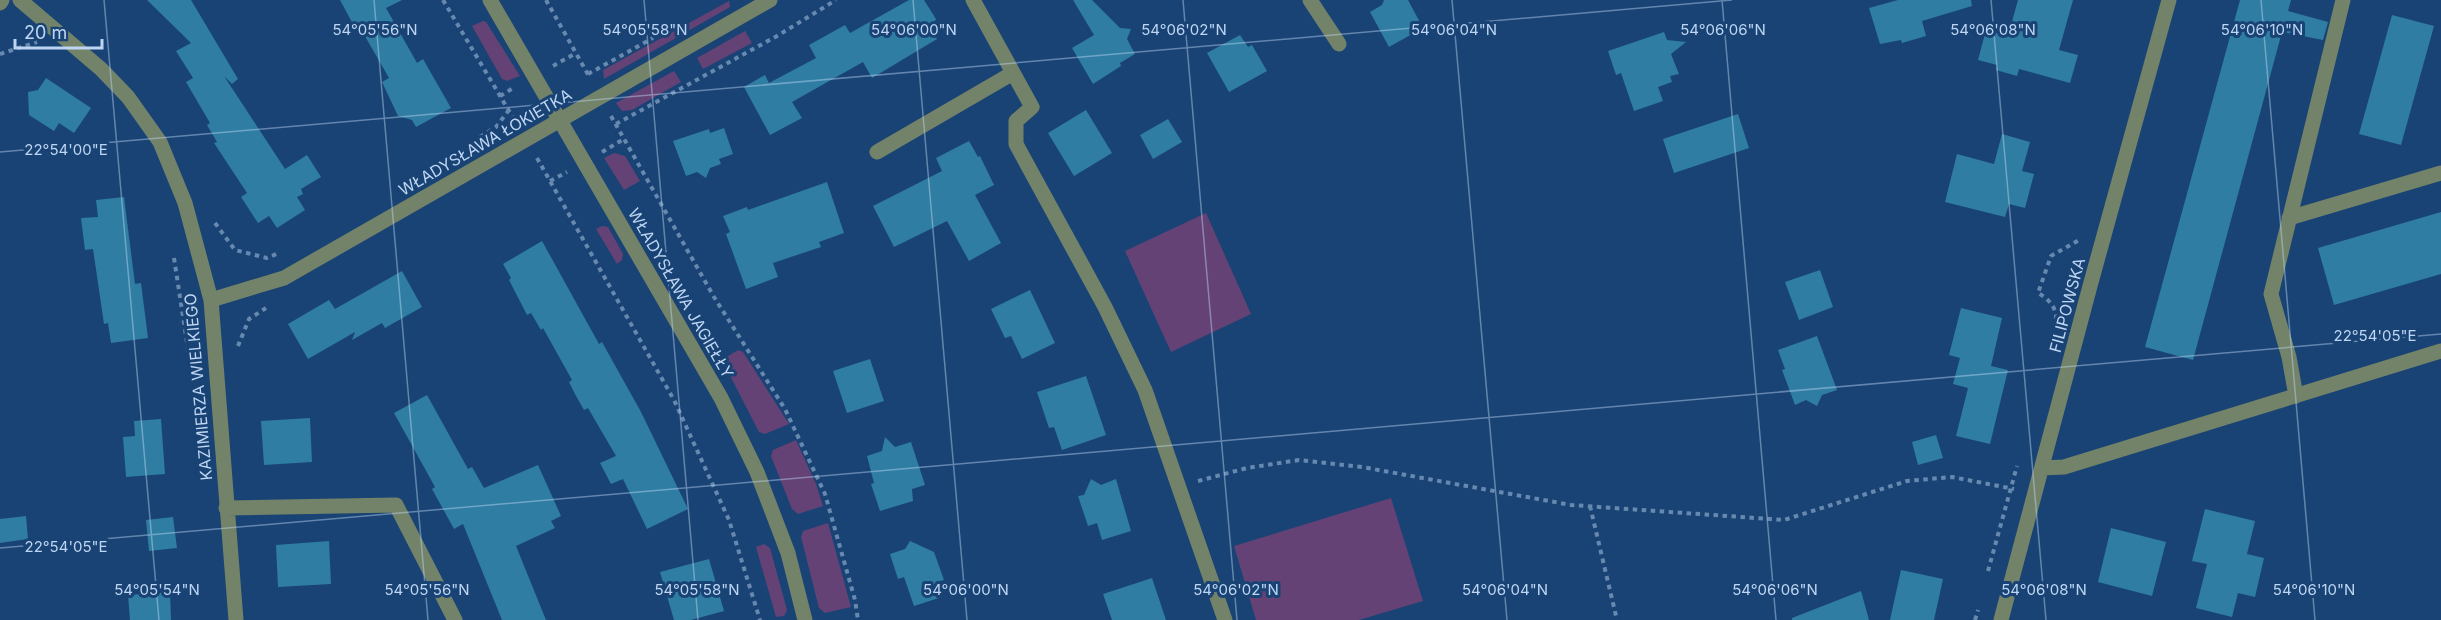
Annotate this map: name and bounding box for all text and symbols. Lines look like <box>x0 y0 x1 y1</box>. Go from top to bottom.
scale bar <box>15 12 102 50</box>
text: 54°05'56"N <box>332 20 418 39</box>
text: 54°05'58"N <box>602 20 688 39</box>
text: 54°06'00"N <box>871 20 957 39</box>
text: 54°06'02"N <box>1141 20 1227 39</box>
text: 54°06'04"N <box>1411 20 1497 39</box>
text: 54°06'06"N <box>1680 20 1766 39</box>
text: 54°06'08"N <box>1950 20 2036 39</box>
text: 54°06'10"N <box>2221 20 2303 39</box>
text: 20 m <box>24 22 67 43</box>
street label: WŁADYSŁAWA ŁOKIETKA <box>395 84 575 200</box>
text: 22°54'00"E <box>24 140 108 159</box>
street label: WŁADYSŁAWA JAGIEŁŁY <box>624 204 738 382</box>
street label: FILIPOWSKA <box>2045 255 2089 355</box>
street label: KAZIMIERZA WIELKIEGO <box>180 292 216 482</box>
text: 22°54'05"E <box>2333 326 2417 345</box>
text: 22°54'05"E <box>24 537 108 556</box>
text: 54°05'54"N <box>114 580 200 599</box>
text: 54°05'56"N <box>384 580 470 599</box>
text: 54°05'58"N <box>654 580 740 599</box>
text: 54°06'00"N <box>923 580 1009 599</box>
text: 54°06'02"N <box>1193 580 1279 599</box>
text: 54°06'04"N <box>1462 580 1548 599</box>
text: 54°06'06"N <box>1732 580 1818 599</box>
text: 54°06'08"N <box>2001 580 2087 599</box>
text: 54°06'10"N <box>2273 580 2355 599</box>

